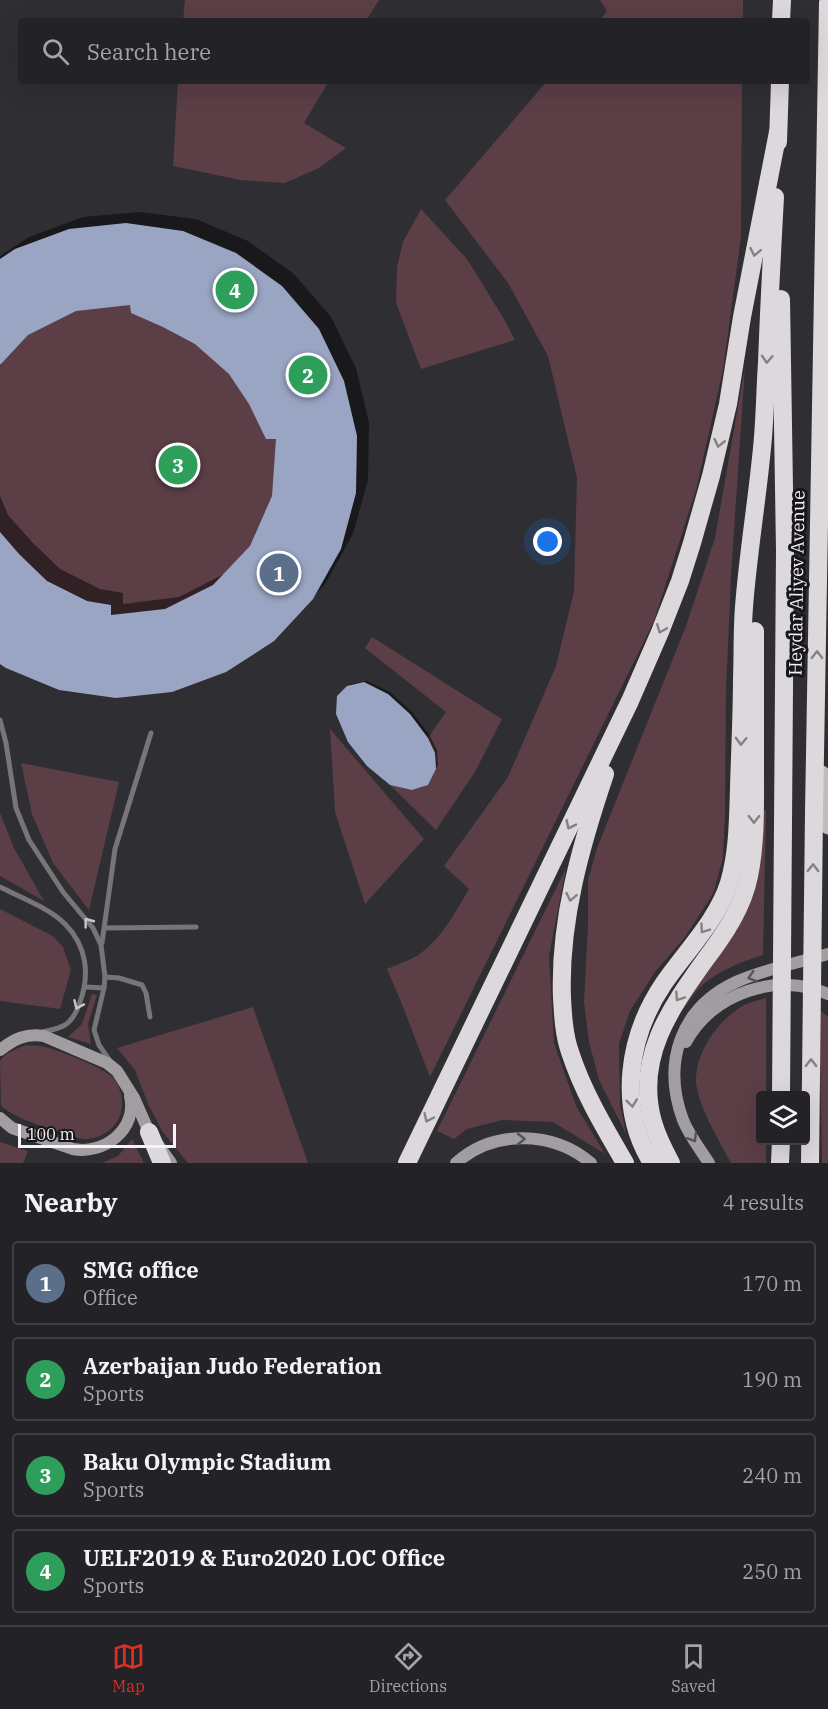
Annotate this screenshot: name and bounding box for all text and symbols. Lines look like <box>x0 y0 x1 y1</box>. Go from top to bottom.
search box <box>18 18 810 84</box>
icon: search <box>39 35 72 68</box>
text: Search here <box>87 37 211 66</box>
one-way arrow <box>749 246 762 256</box>
pin: 4 <box>216 268 254 312</box>
pin: 2 <box>288 352 328 398</box>
one-way arrow <box>760 354 773 363</box>
one-way arrow <box>713 438 726 448</box>
pin: 3 <box>158 442 198 488</box>
street label: Heydar Aliyev Avenue <box>783 490 810 676</box>
your location <box>533 527 562 556</box>
pin: 1 <box>260 550 298 596</box>
one-way arrow <box>656 623 668 634</box>
one-way arrow <box>811 650 823 659</box>
one-way arrow <box>734 737 747 746</box>
one-way arrow <box>748 815 761 824</box>
one-way arrow <box>565 818 577 829</box>
one-way arrow <box>807 863 820 872</box>
one-way arrow <box>565 892 578 902</box>
one-way arrow <box>85 918 96 929</box>
one-way arrow <box>700 922 711 933</box>
one-way arrow <box>747 970 758 982</box>
one-way arrow <box>675 990 686 1001</box>
one-way arrow <box>74 999 86 1010</box>
one-way arrow <box>805 1058 817 1067</box>
map controls <box>756 1091 810 1145</box>
button: layers <box>756 1091 810 1145</box>
one-way arrow <box>625 1099 637 1108</box>
one-way arrow <box>423 1111 435 1122</box>
scale bar <box>18 1121 176 1148</box>
text: 100 m <box>27 1124 75 1144</box>
one-way arrow <box>686 1132 698 1142</box>
one-way arrow <box>517 1133 526 1145</box>
text: Nearby <box>24 1185 118 1219</box>
text: 4 results <box>723 1189 804 1216</box>
text: SMG office <box>83 1255 199 1284</box>
text: 1 <box>40 1270 52 1297</box>
text: 170 m <box>742 1270 802 1297</box>
text: Office <box>83 1284 138 1311</box>
text: Azerbaijan Judo Federation <box>83 1351 382 1380</box>
text: 2 <box>40 1366 52 1393</box>
text: 190 m <box>742 1366 802 1393</box>
text: Sports <box>83 1380 144 1407</box>
text: Baku Olympic Stadium <box>83 1447 331 1476</box>
text: 3 <box>40 1462 52 1489</box>
text: 240 m <box>742 1462 802 1489</box>
text: Sports <box>83 1476 144 1503</box>
text: UELF2019 & Euro2020 LOC Office <box>83 1543 445 1572</box>
text: 4 <box>40 1558 52 1585</box>
text: 250 m <box>742 1558 802 1585</box>
text: Sports <box>83 1572 144 1599</box>
tab: Map <box>112 1640 145 1696</box>
tab: Directions <box>369 1640 447 1696</box>
tab: Saved <box>671 1640 716 1696</box>

